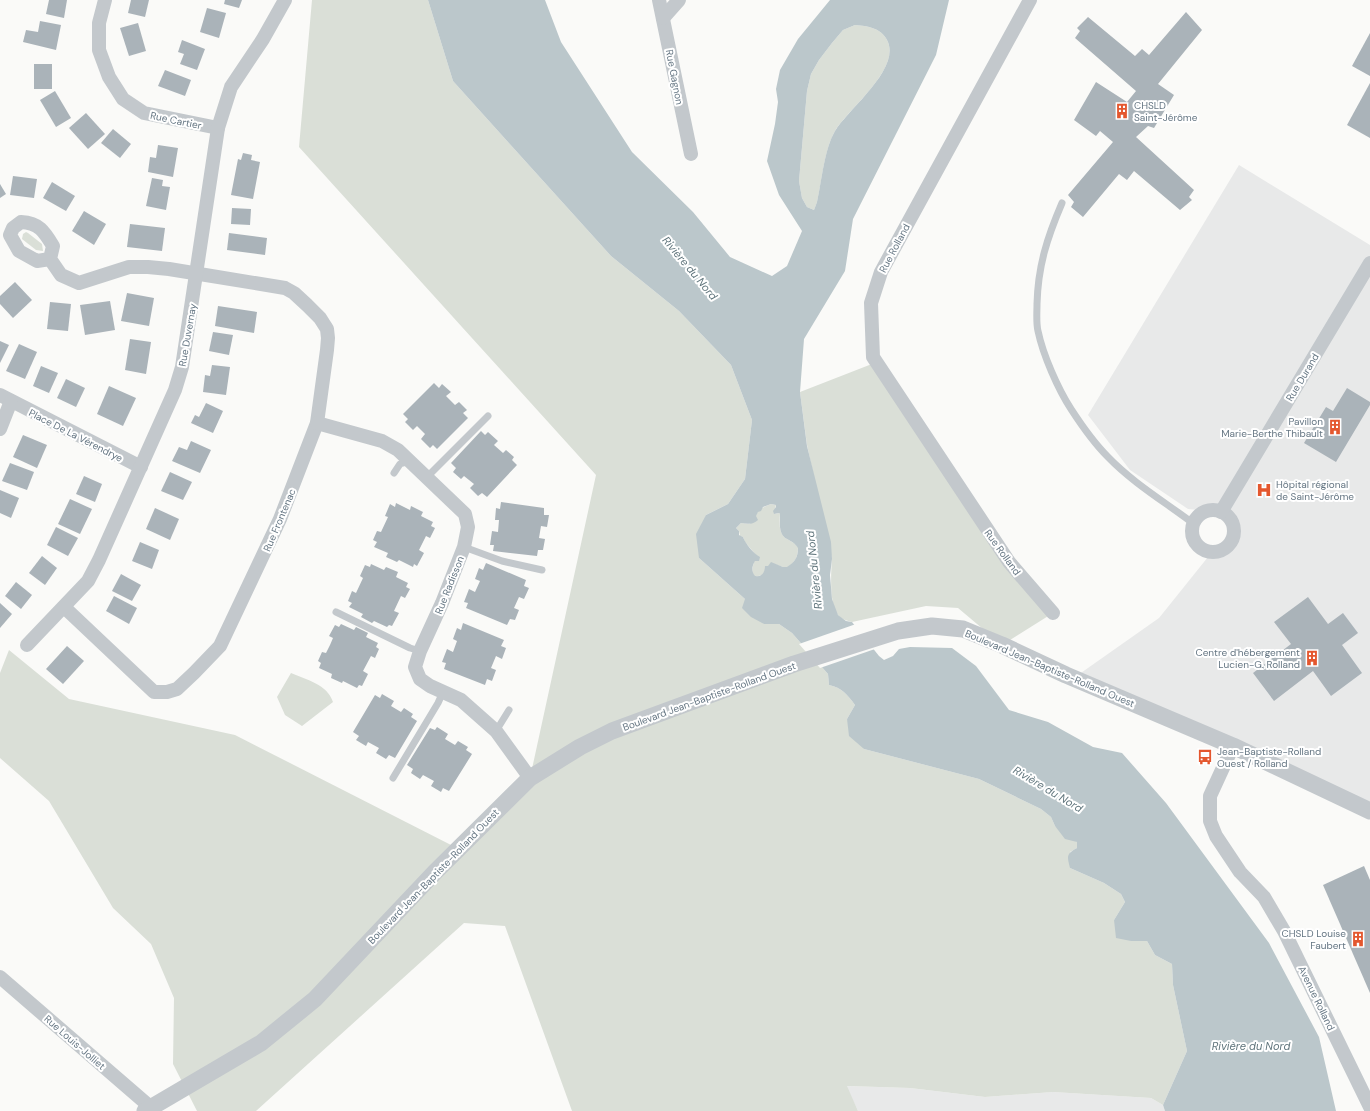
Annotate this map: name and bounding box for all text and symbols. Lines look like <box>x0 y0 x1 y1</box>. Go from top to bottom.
street label: Rue Gagnon <box>663 48 686 106</box>
place label: CHSLD Saint-Jérôme <box>1134 99 1198 124</box>
building icon: CHSLD Saint-Jérôme <box>1113 102 1131 120</box>
street label: Rue Cartier <box>149 109 203 132</box>
street label: Rue Rolland <box>876 222 913 275</box>
water label: Rivière du Nord <box>659 233 721 303</box>
street label: Rue Duvernay <box>176 302 199 368</box>
street label: Rue Durand <box>1283 351 1322 404</box>
street label: Place De La Vérendrye <box>27 406 125 465</box>
place label: Pavillon Marie-Berthe Thibault <box>1221 415 1323 440</box>
building icon: Pavillon Marie-Berthe Thibault <box>1326 418 1344 436</box>
place label: Hôpital régional de Saint-Jérôme <box>1276 478 1354 503</box>
hospital icon: Hôpital régional de Saint-Jérôme <box>1255 481 1273 499</box>
street label: Rue Frontenac <box>260 487 299 554</box>
street label: Rue Rolland <box>982 527 1024 578</box>
water label: Rivière du Nord <box>803 530 825 610</box>
street label: Rue Radisson <box>432 554 467 616</box>
street label: Boulevard Jean-Baptiste-Rolland Ouest <box>963 627 1137 710</box>
place label: Centre d'hébergement Lucien-G. Rolland <box>1196 646 1300 671</box>
building icon: Centre d'hébergement Lucien-G. Rolland <box>1303 649 1321 667</box>
street label: Boulevard Jean-Baptiste-Rolland Ouest <box>621 659 797 734</box>
place label: Jean-Baptiste-Rolland Ouest / Rolland <box>1217 745 1321 770</box>
bus stop icon: Jean-Baptiste-Rolland Ouest / Rolland <box>1196 748 1214 766</box>
water label: Rivière du Nord <box>1011 763 1085 815</box>
street label: Boulevard Jean-Baptiste-Rolland Ouest <box>365 806 502 947</box>
place label: CHSLD Louise Faubert <box>1282 927 1346 952</box>
building icon: CHSLD Louise Faubert <box>1349 930 1367 948</box>
street label: Avenue Rolland <box>1295 964 1338 1033</box>
street label: Rue Louis-Jolliet <box>41 1012 108 1073</box>
water label: Rivière du Nord <box>1212 1039 1290 1053</box>

